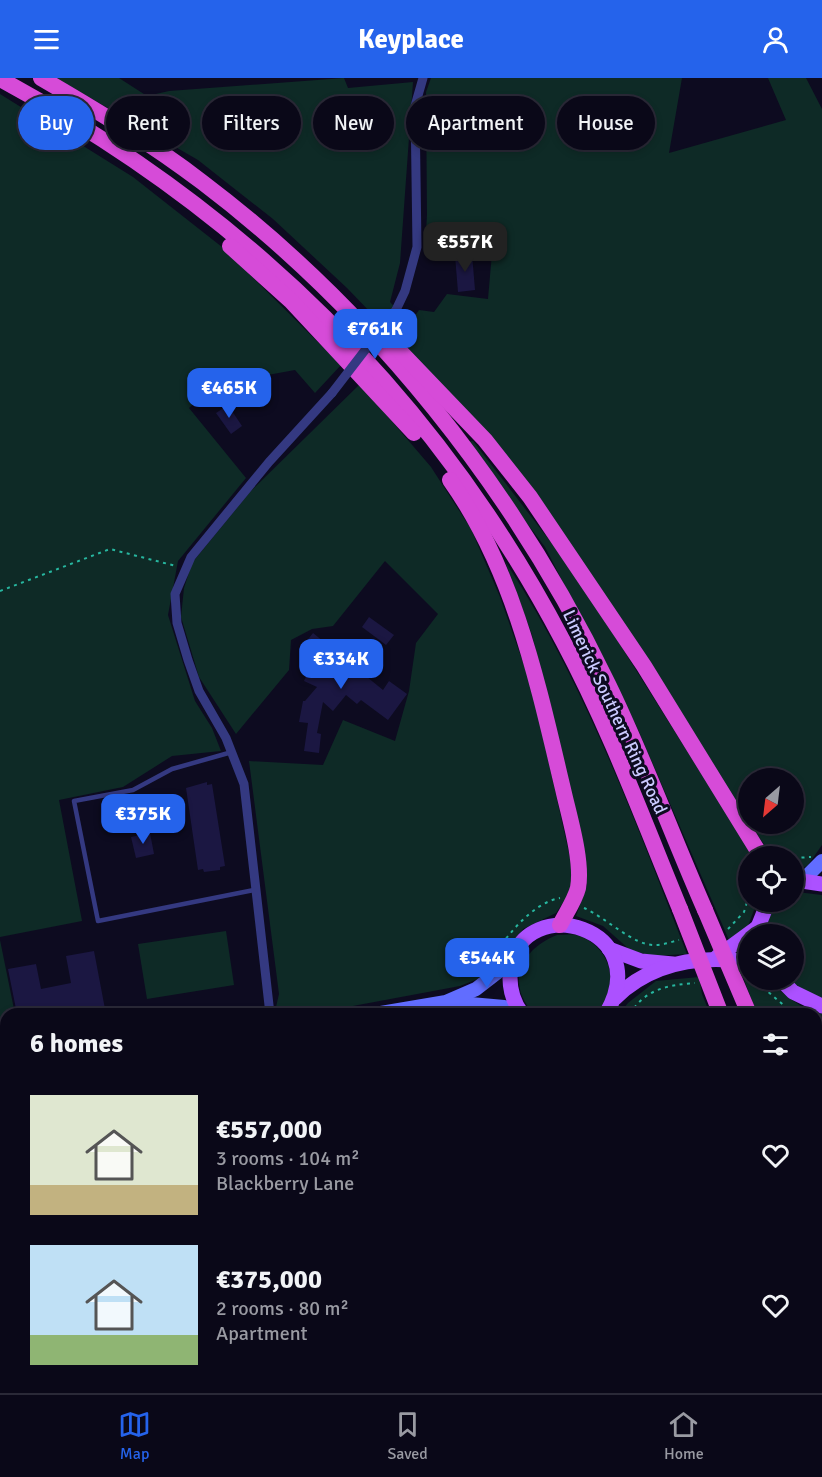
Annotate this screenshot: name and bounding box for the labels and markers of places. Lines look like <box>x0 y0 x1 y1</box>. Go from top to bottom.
pin: €557K <box>423 222 507 273</box>
pin: €761K <box>333 309 417 360</box>
pin: €465K <box>187 368 271 419</box>
pin: €334K <box>299 639 383 690</box>
pin: €375K <box>101 794 185 845</box>
pin: €544K <box>445 938 529 989</box>

